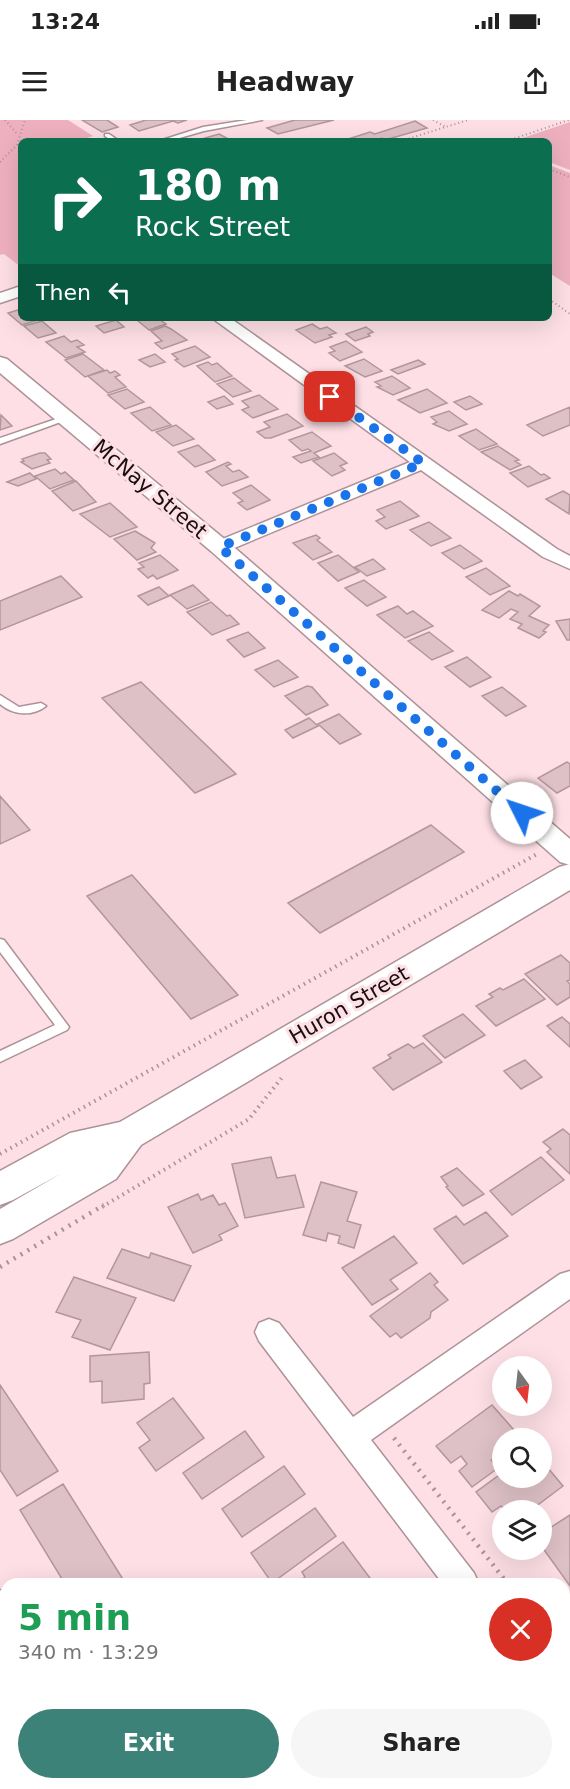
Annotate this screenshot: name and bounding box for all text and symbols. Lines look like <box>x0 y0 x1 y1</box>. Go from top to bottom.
text: 13:24 <box>30 9 100 34</box>
icon: menu <box>18 65 51 98</box>
icon: share <box>519 65 552 98</box>
text: Headway <box>216 66 354 97</box>
text: 180 m <box>135 161 281 210</box>
icon: right <box>36 162 114 240</box>
text: Rock Street <box>135 211 290 242</box>
icon: left <box>103 276 136 309</box>
text: Then <box>36 280 91 305</box>
pin <box>304 371 355 422</box>
icon: arrive <box>313 380 346 413</box>
street label: McNay Street <box>88 434 212 544</box>
position arrow <box>490 781 554 845</box>
street label: Huron Street <box>285 961 413 1049</box>
north arrow <box>492 1356 552 1416</box>
map controls <box>492 1356 552 1560</box>
button: search <box>492 1428 552 1488</box>
button: layers <box>492 1500 552 1560</box>
text: 5 min <box>18 1597 131 1638</box>
button: close <box>489 1598 552 1661</box>
text: 340 m · 13:29 <box>18 1640 159 1664</box>
button: Exit <box>18 1709 279 1778</box>
button: Share <box>291 1709 552 1778</box>

